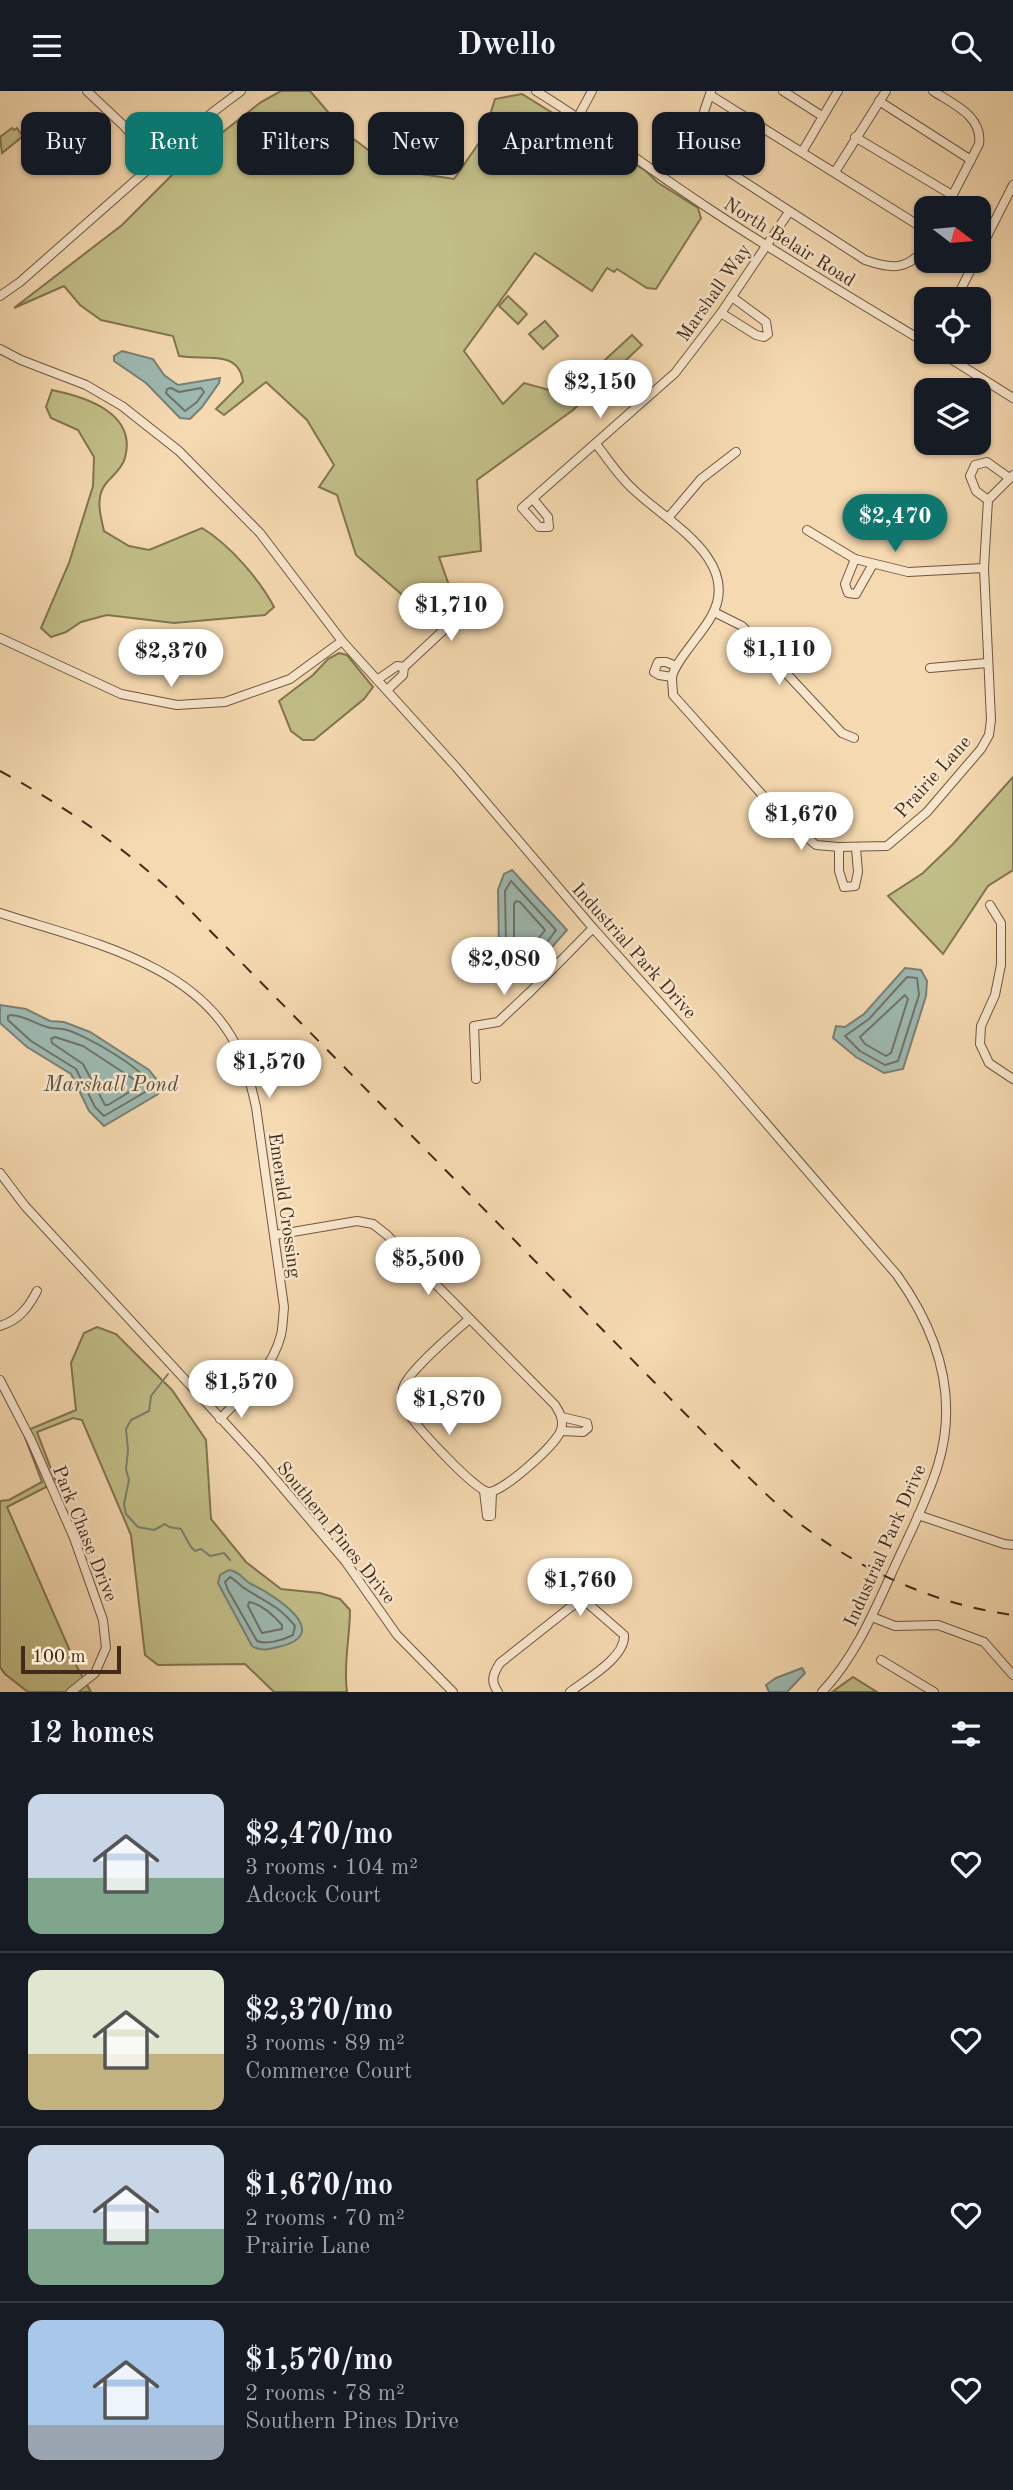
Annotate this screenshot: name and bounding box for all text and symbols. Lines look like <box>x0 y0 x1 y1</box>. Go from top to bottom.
icon: menu <box>28 27 66 65</box>
icon: search <box>947 27 985 65</box>
text: Dwello <box>457 30 556 62</box>
chip: Buy <box>21 112 111 175</box>
chip: Rent <box>125 112 223 175</box>
chip: Filters <box>237 112 354 175</box>
chip: New <box>368 112 464 175</box>
chip: Apartment <box>478 112 638 175</box>
chip: House <box>652 112 765 175</box>
street label: North Belair Road <box>720 195 858 291</box>
north arrow <box>914 196 990 273</box>
map controls <box>914 196 991 455</box>
street label: Marshall Way <box>674 241 756 346</box>
button: locate <box>914 287 991 364</box>
pin: $2,150 <box>543 361 657 420</box>
text: $2,150 <box>563 371 637 394</box>
button: layers <box>914 378 991 455</box>
pin: $2,470 <box>838 495 952 554</box>
text: $2,470 <box>858 505 932 528</box>
pin: $1,710 <box>394 583 508 643</box>
text: $1,710 <box>414 594 488 617</box>
pin: $1,110 <box>722 627 836 687</box>
pin: $2,370 <box>114 629 228 689</box>
text: $1,110 <box>742 638 816 661</box>
text: $2,370 <box>134 640 208 663</box>
street label: Prairie Lane <box>892 733 975 822</box>
pin: $1,670 <box>744 793 858 852</box>
text: $1,670 <box>764 803 838 826</box>
street label: Industrial Park Drive <box>567 880 699 1023</box>
pin: $2,080 <box>447 937 561 997</box>
text: $2,080 <box>467 948 541 971</box>
pin: $1,570 <box>212 1041 326 1100</box>
text: $1,570 <box>232 1051 306 1074</box>
water label: Marshall Pond <box>43 1075 179 1096</box>
street label: Emerald Crossing <box>264 1131 303 1280</box>
pin: $5,500 <box>371 1237 485 1297</box>
text: $5,500 <box>391 1248 465 1271</box>
pin: $1,570 <box>184 1361 298 1420</box>
text: $1,570 <box>204 1371 278 1394</box>
pin: $1,870 <box>392 1377 506 1437</box>
text: $1,870 <box>412 1388 486 1411</box>
street label: Southern Pines Drive <box>272 1459 398 1608</box>
street label: Industrial Park Drive <box>842 1462 931 1630</box>
street label: Park Chase Drive <box>48 1463 120 1605</box>
pin: $1,760 <box>523 1559 637 1618</box>
text: $1,760 <box>543 1569 617 1592</box>
scale bar <box>21 1643 121 1675</box>
text: 100 m <box>32 1648 85 1667</box>
icon: filters <box>947 1715 985 1753</box>
text: 12 homes <box>28 1719 154 1749</box>
text: $2,470/mo <box>245 1820 393 1850</box>
icon: home <box>84 1822 168 1906</box>
icon: heart <box>947 1845 985 1883</box>
text: 3 rooms · 104 m² <box>245 1856 418 1879</box>
text: Adcock Court <box>245 1884 381 1907</box>
text: $2,370/mo <box>245 1996 393 2026</box>
icon: home <box>84 1998 168 2082</box>
icon: heart <box>947 2021 985 2059</box>
text: 3 rooms · 89 m² <box>245 2032 405 2055</box>
text: Commerce Court <box>245 2060 412 2083</box>
text: $1,670/mo <box>245 2171 393 2201</box>
icon: home <box>84 2173 168 2257</box>
icon: heart <box>947 2196 985 2234</box>
text: 2 rooms · 70 m² <box>245 2207 405 2230</box>
text: Prairie Lane <box>245 2235 370 2258</box>
text: $1,570/mo <box>245 2346 393 2376</box>
icon: home <box>84 2348 168 2432</box>
icon: heart <box>947 2371 985 2409</box>
text: 2 rooms · 78 m² <box>245 2382 405 2405</box>
text: Southern Pines Drive <box>245 2410 459 2433</box>

